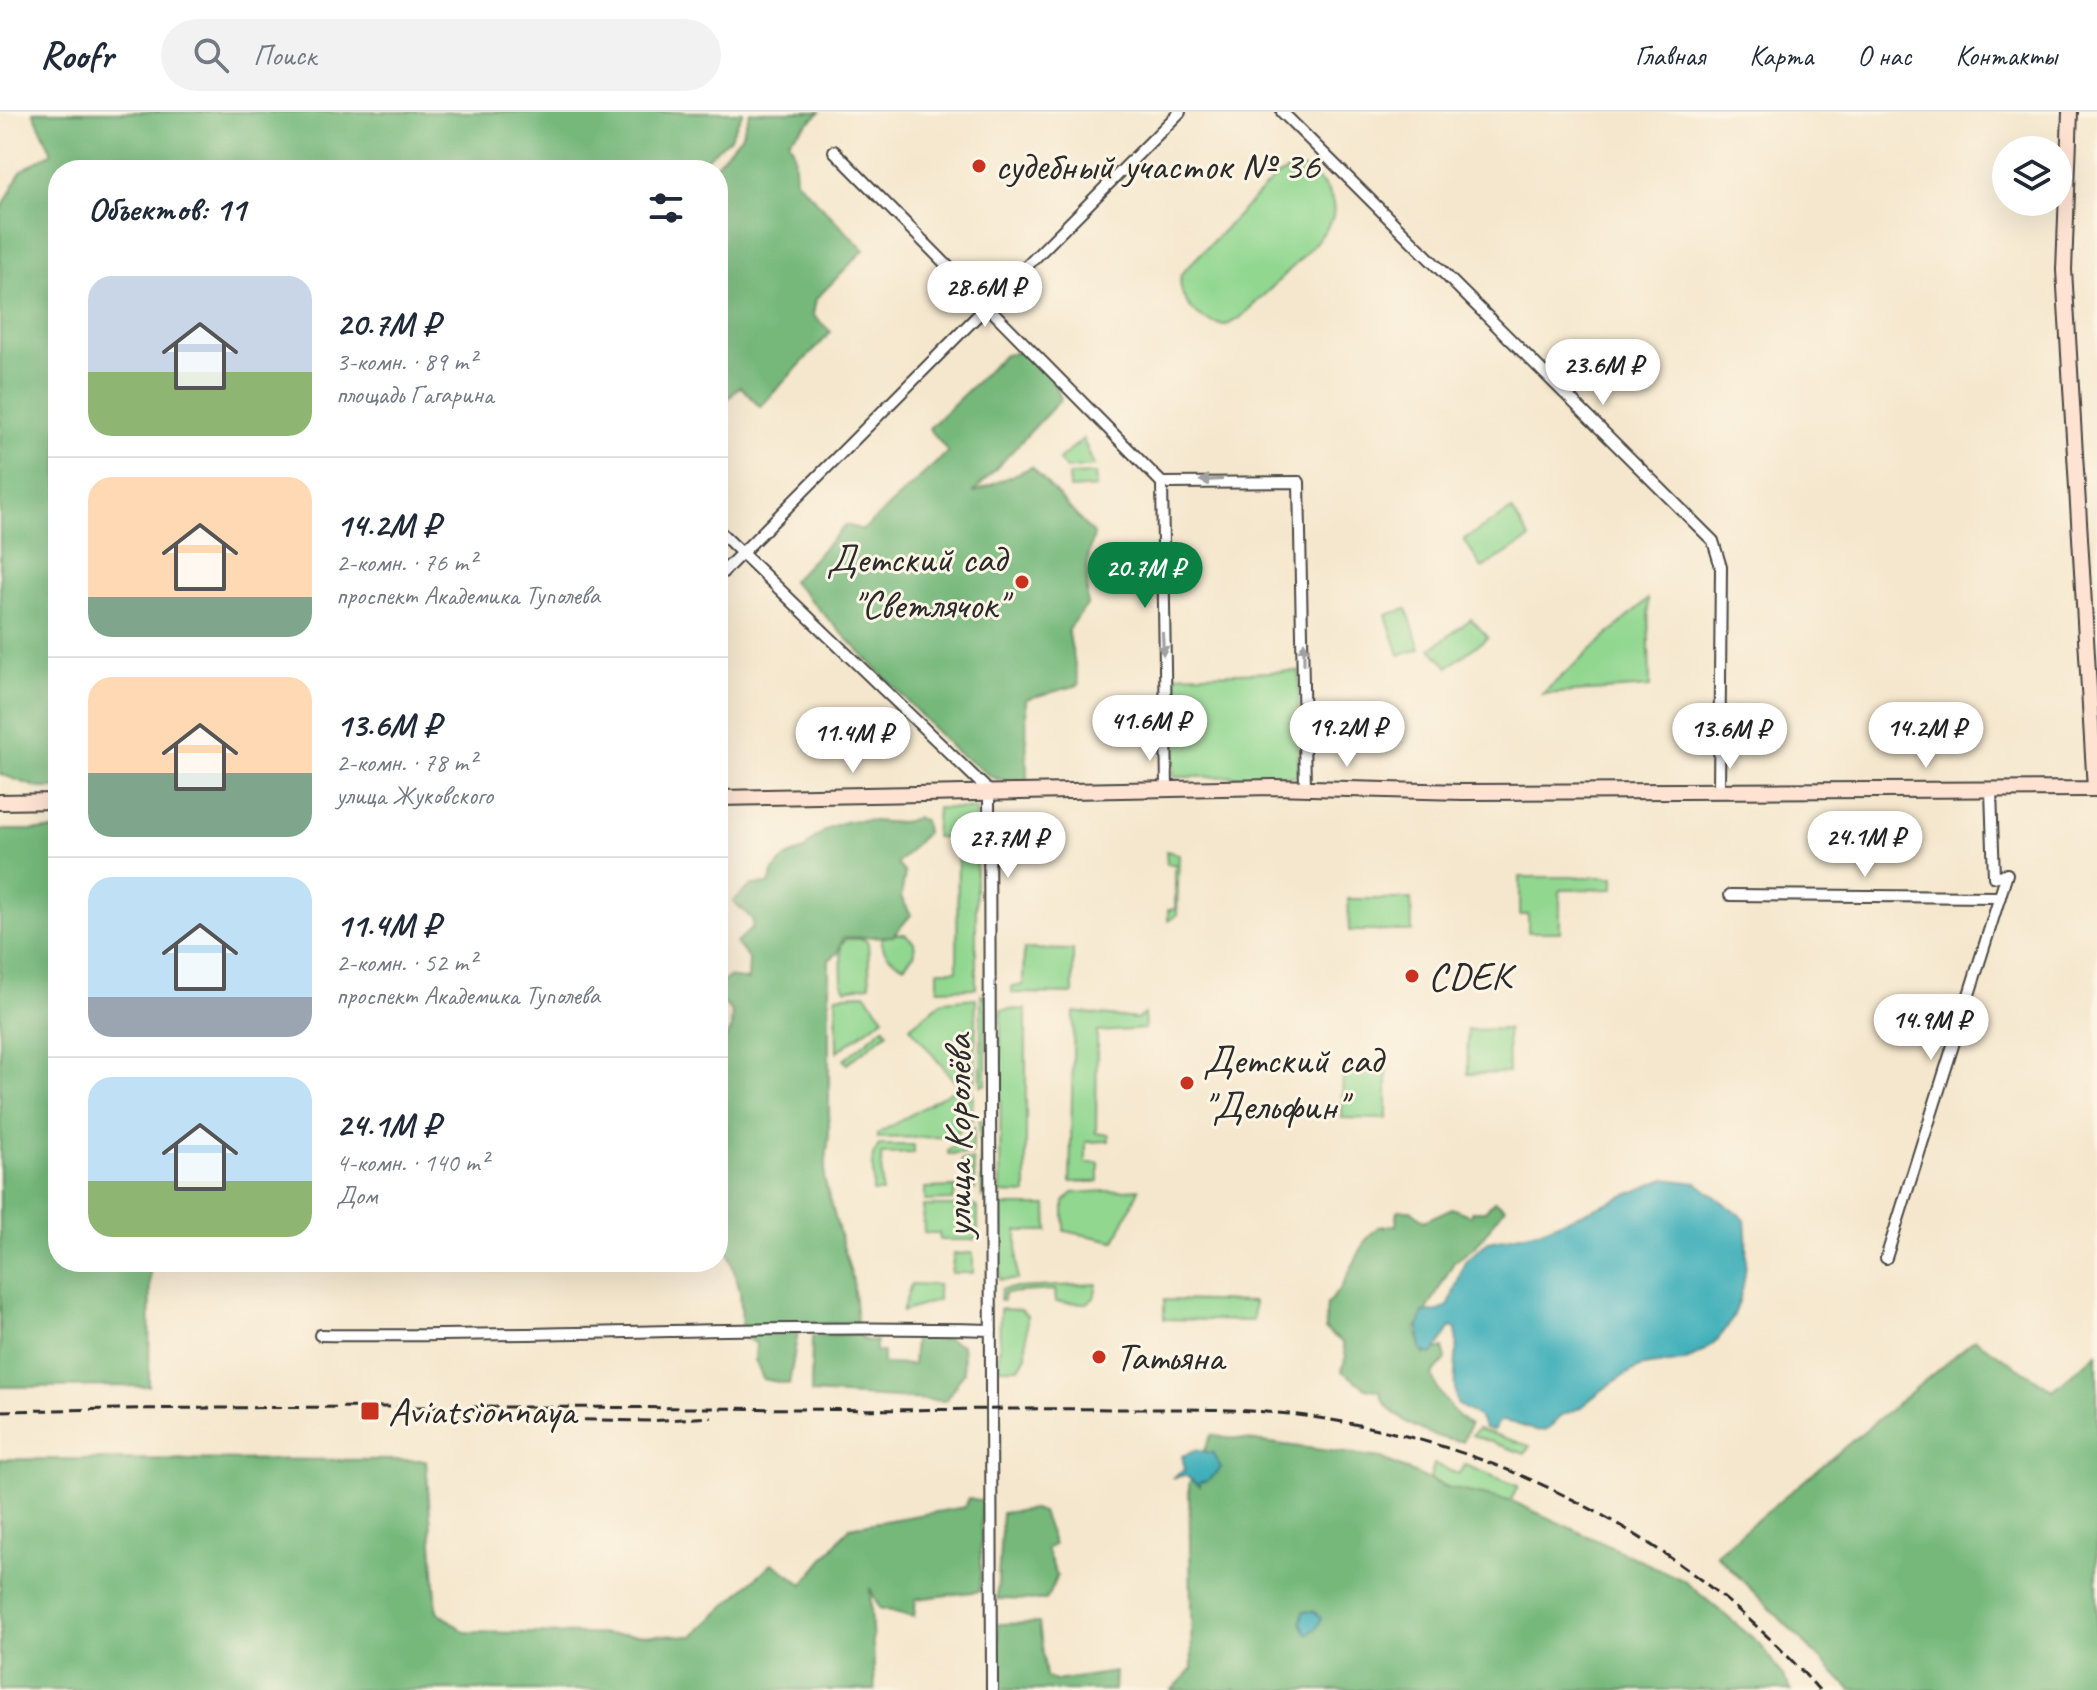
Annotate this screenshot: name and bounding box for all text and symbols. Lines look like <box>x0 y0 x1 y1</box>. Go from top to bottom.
search box <box>161 19 721 91</box>
text: Roofr <box>40 32 113 79</box>
icon: search <box>189 33 233 77</box>
text: Поиск <box>253 36 316 74</box>
text: Главная <box>1635 38 1705 73</box>
text: Карта <box>1749 38 1813 73</box>
text: О нас <box>1857 38 1911 73</box>
text: Контакты <box>1955 38 2057 73</box>
map controls <box>1992 136 2072 216</box>
button: layers <box>1992 136 2072 216</box>
place label: судебный участок № 36 <box>995 141 1321 191</box>
marker: судебный участок № 36 <box>970 157 988 175</box>
icon: filters <box>644 186 688 230</box>
text: Объектов: 11 <box>88 187 246 230</box>
pin: 28.6M ₽ <box>911 261 1059 329</box>
text: 28.6M ₽ <box>945 270 1025 303</box>
text: 20.7M ₽ <box>336 302 439 345</box>
icon: home <box>152 308 248 404</box>
pin: 23.6M ₽ <box>1529 339 1677 407</box>
text: 3-комн. · 89 m² <box>336 345 476 378</box>
text: 23.6M ₽ <box>1563 348 1643 381</box>
text: площадь Гагарина <box>336 378 493 411</box>
one-way arrow <box>1198 474 1223 487</box>
text: 14.2M ₽ <box>336 503 439 546</box>
icon: home <box>152 509 248 605</box>
place label: Детский сад "Светлячок" <box>827 534 1014 630</box>
pin: 20.7M ₽ <box>1071 542 1219 610</box>
text: 2-комн. · 76 m² <box>336 546 476 579</box>
text: 20.7M ₽ <box>1106 551 1184 584</box>
marker: Детский сад "Светлячок" <box>1013 573 1031 591</box>
text: проспект Академика Туполева <box>336 579 600 612</box>
one-way arrow <box>1156 632 1169 657</box>
one-way arrow <box>1298 640 1310 665</box>
pin: 41.6M ₽ <box>1076 695 1224 763</box>
pin: 19.2M ₽ <box>1273 701 1421 769</box>
pin: 14.2M ₽ <box>1852 702 2000 770</box>
text: 13.6M ₽ <box>336 703 440 746</box>
pin: 13.6M ₽ <box>1656 703 1804 771</box>
text: 41.6M ₽ <box>1110 704 1190 737</box>
pin: 11.4M ₽ <box>779 707 927 775</box>
icon: home <box>152 709 248 805</box>
text: 19.2M ₽ <box>1308 710 1386 743</box>
text: 14.2M ₽ <box>1887 711 1965 744</box>
text: 13.6M ₽ <box>1690 712 1770 745</box>
text: 11.4M ₽ <box>814 716 892 749</box>
text: 2-комн. · 78 m² <box>336 746 476 779</box>
text: улица Жуковского <box>336 779 493 812</box>
pin: 24.1M ₽ <box>1791 811 1939 879</box>
pin: 27.7M ₽ <box>934 812 1082 880</box>
text: 24.1M ₽ <box>1826 820 1904 853</box>
text: 27.7M ₽ <box>969 821 1047 854</box>
text: 11.4M ₽ <box>336 903 439 946</box>
icon: home <box>152 909 248 1005</box>
text: 2-комн. · 52 m² <box>336 946 476 979</box>
place label: CDEK <box>1428 951 1517 1001</box>
marker: CDEK <box>1403 967 1421 985</box>
text: проспект Академика Туполева <box>336 979 600 1012</box>
pin: 14.9M ₽ <box>1857 994 2005 1062</box>
text: 14.9M ₽ <box>1892 1003 1970 1036</box>
street label: улица Королёва <box>933 1032 983 1240</box>
place label: Детский сад "Дельфин" <box>1203 1035 1386 1131</box>
marker: Детский сад "Дельфин" <box>1178 1074 1196 1092</box>
text: 24.1M ₽ <box>336 1103 439 1146</box>
icon: home <box>152 1109 248 1205</box>
text: 4-комн. · 140 m² <box>336 1146 488 1179</box>
text: Дом <box>336 1179 378 1212</box>
place label: Татьяна <box>1115 1332 1227 1382</box>
marker: Татьяна <box>1090 1348 1108 1366</box>
place label: Aviatsionnaya <box>388 1386 579 1436</box>
marker: Aviatsionnaya <box>359 1400 381 1422</box>

